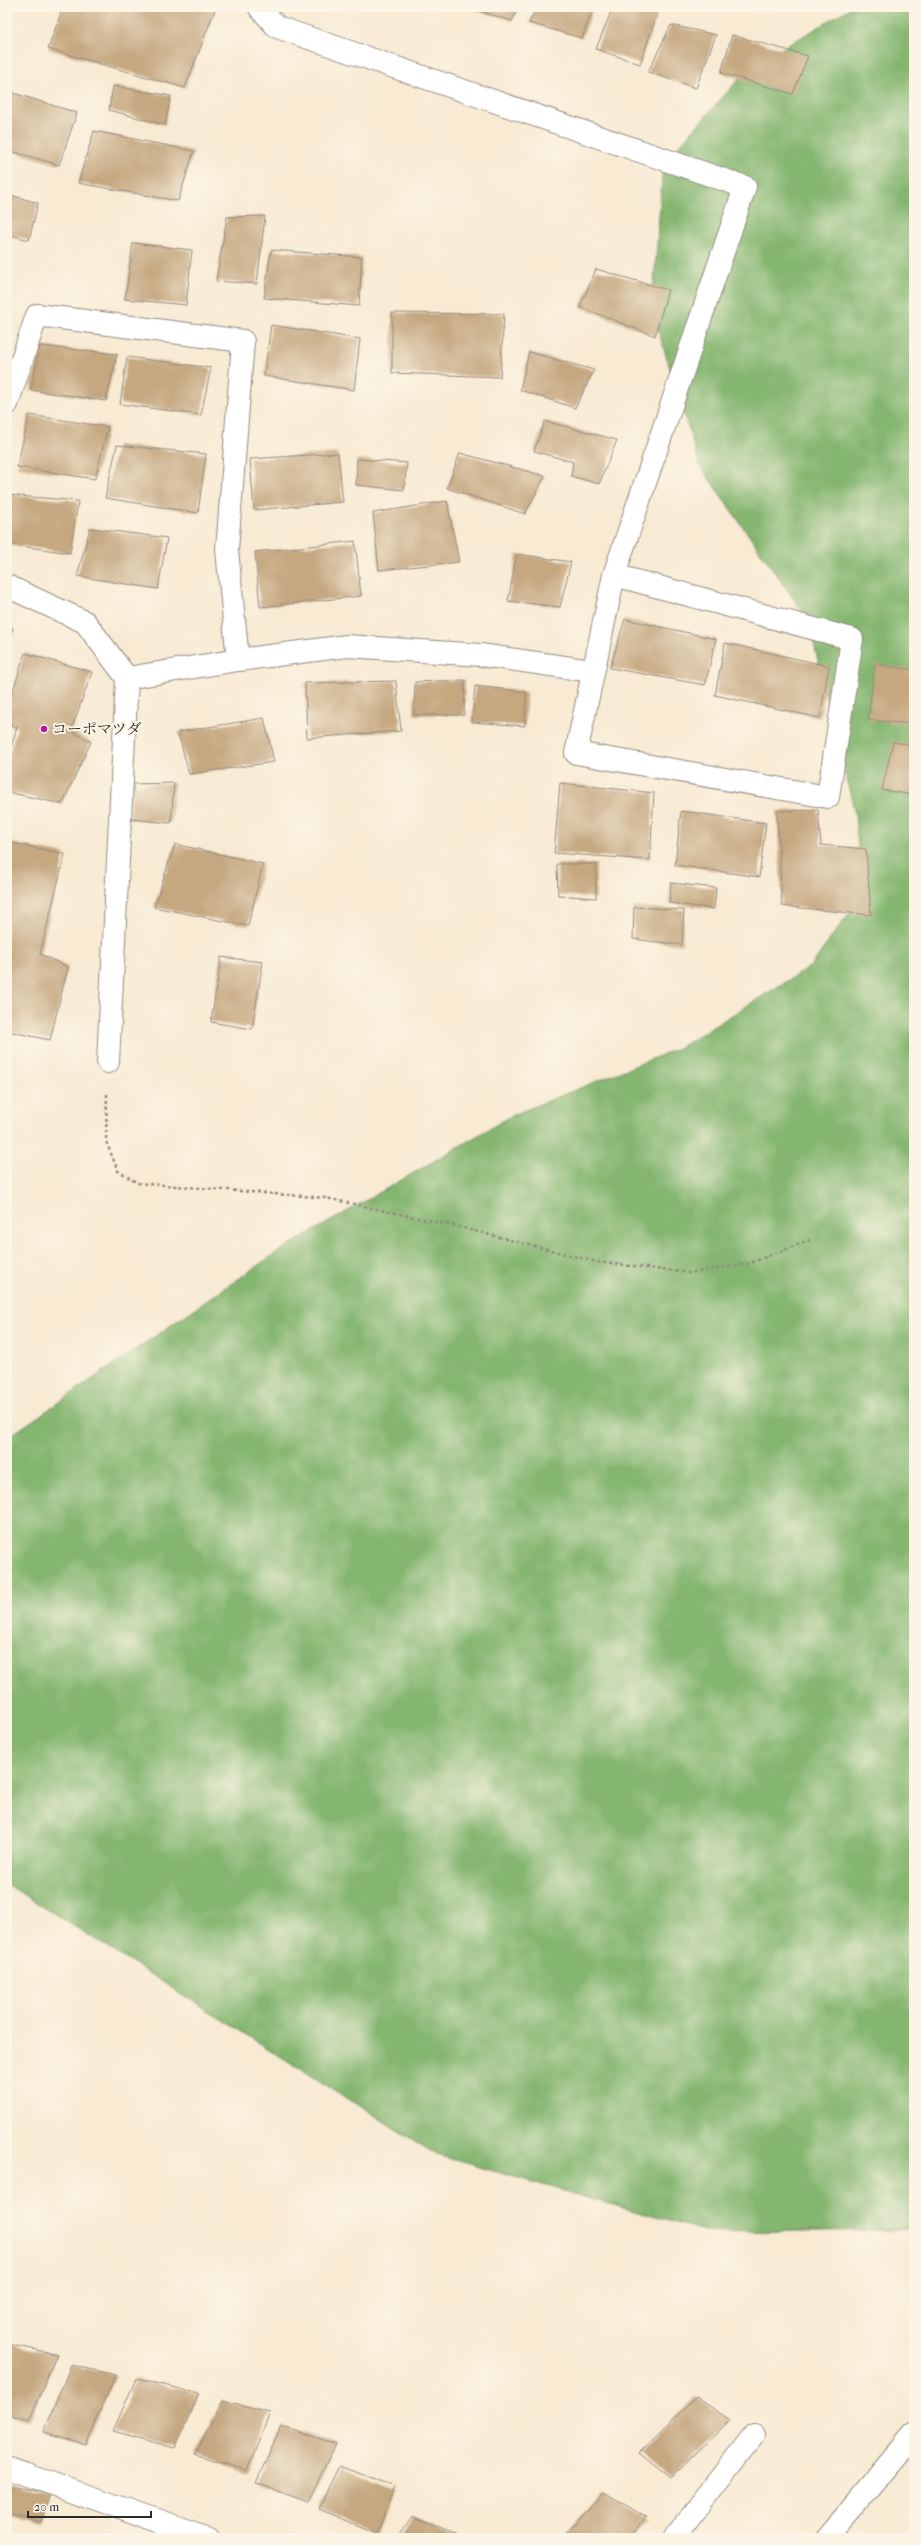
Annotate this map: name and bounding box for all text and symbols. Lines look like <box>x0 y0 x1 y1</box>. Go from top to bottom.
place label: コーポマツダ <box>52 720 141 738</box>
marker: コーポマツダ <box>39 724 49 734</box>
scale bar <box>28 2493 151 2519</box>
text: 20 m <box>34 2500 59 2514</box>

